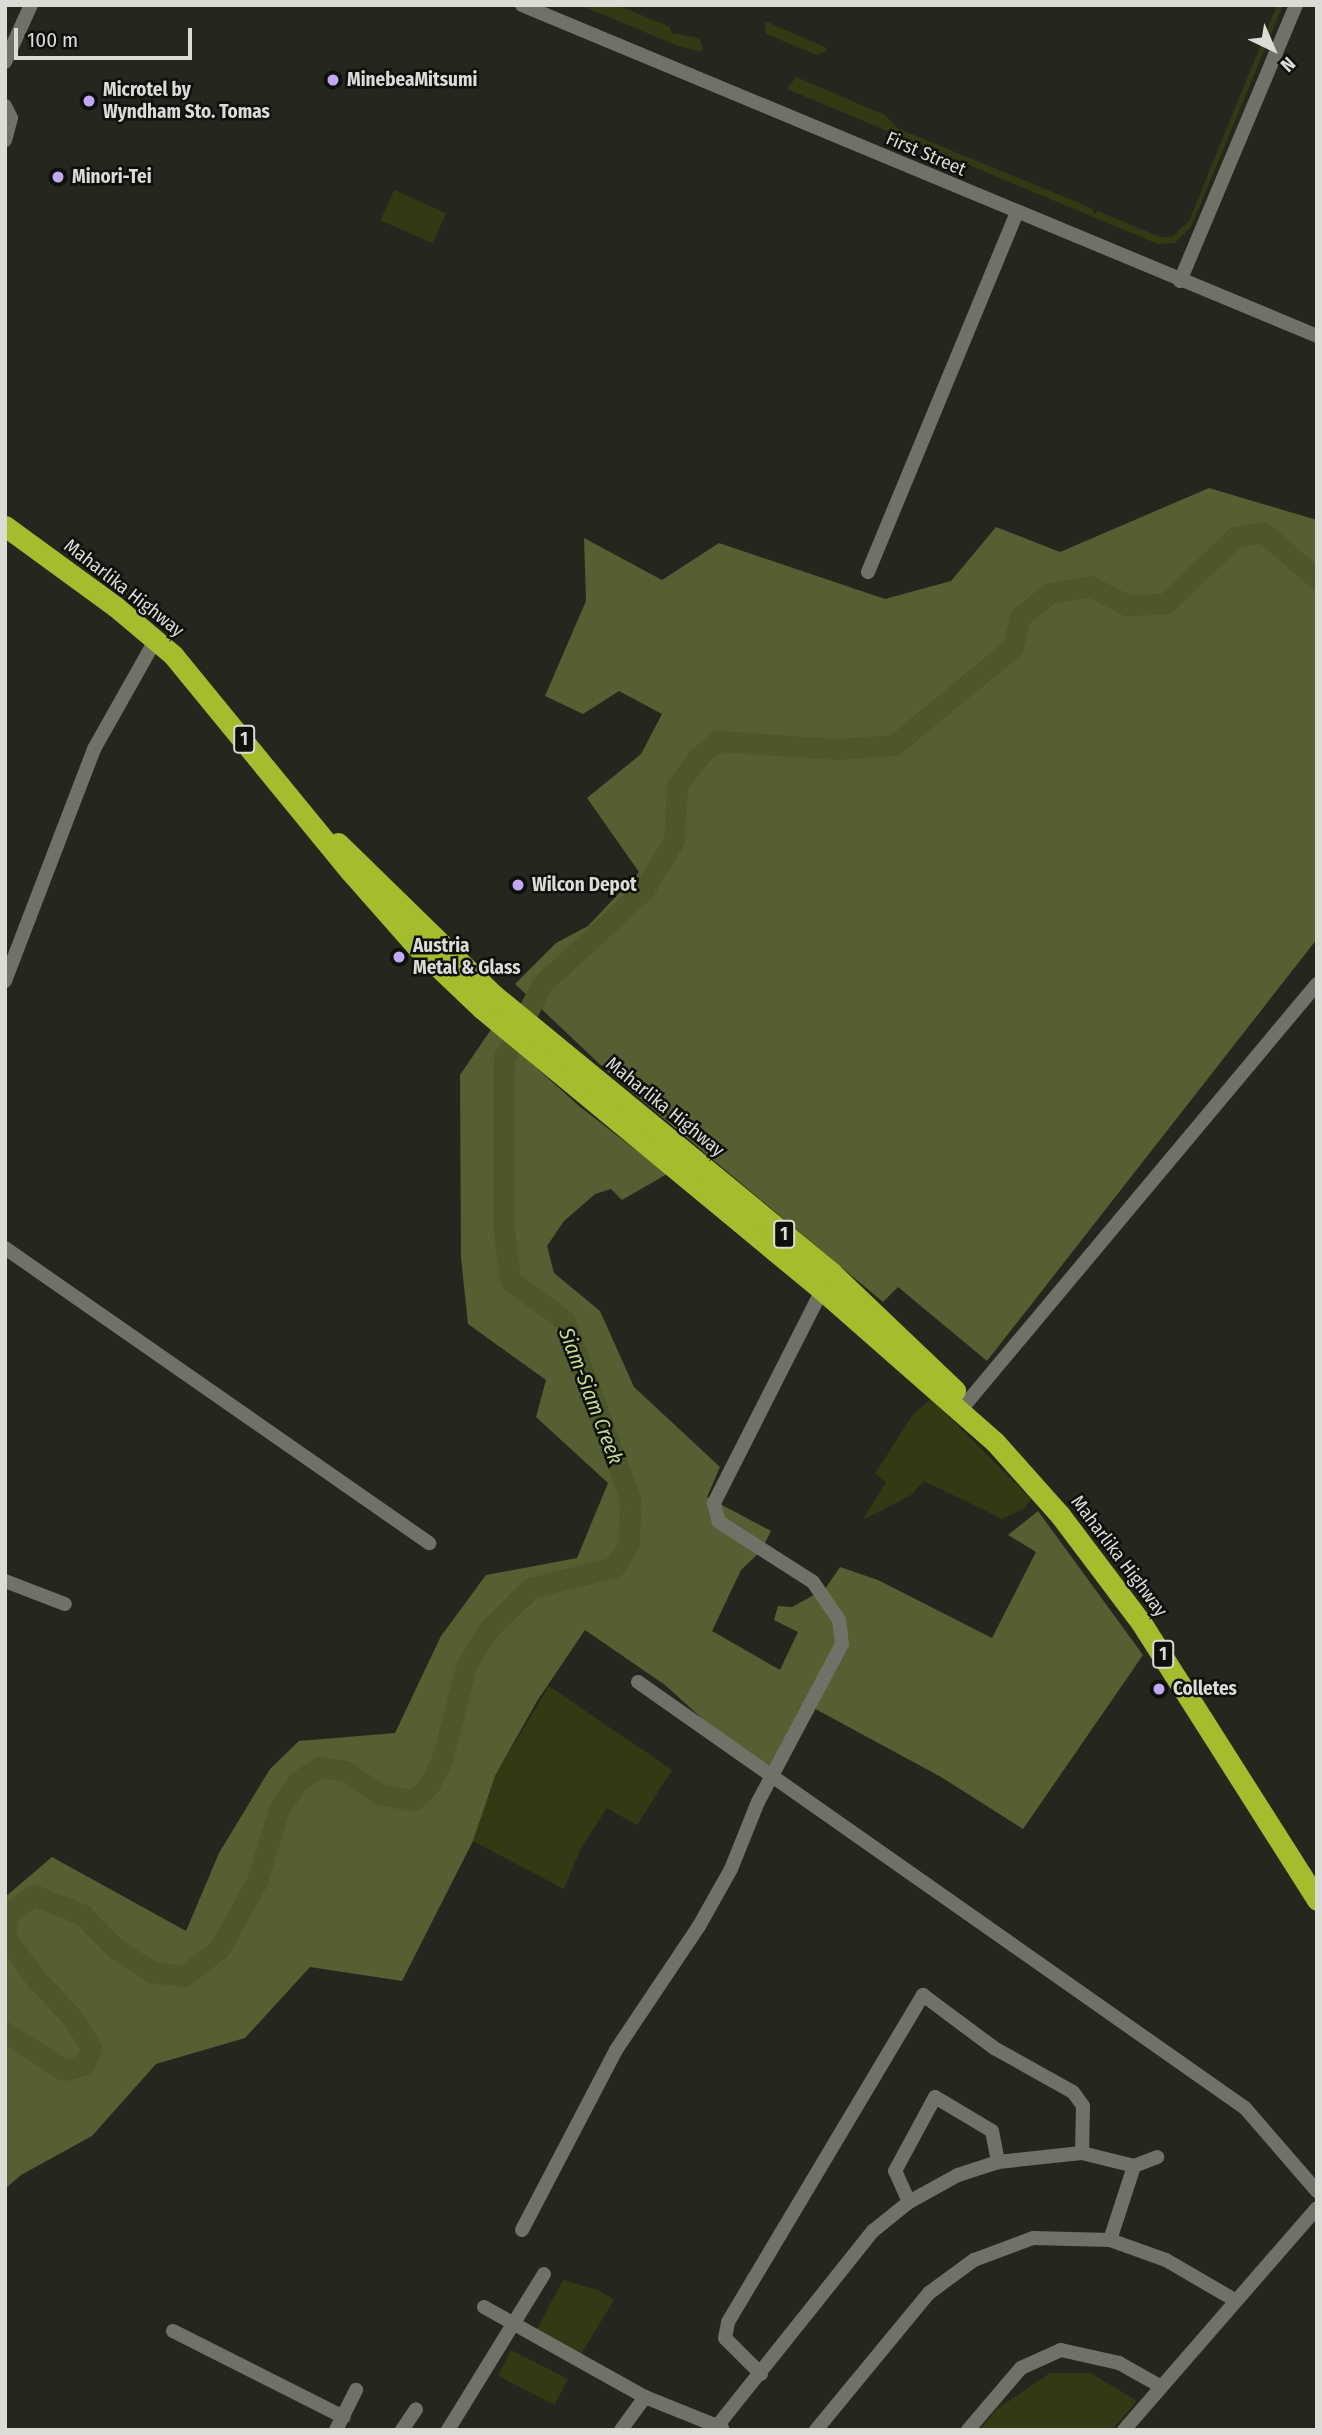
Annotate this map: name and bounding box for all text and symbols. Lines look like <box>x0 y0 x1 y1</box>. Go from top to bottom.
scale bar <box>18 14 196 58</box>
north arrow <box>1238 14 1308 84</box>
text: 100 m <box>27 27 78 53</box>
text: N <box>1276 52 1300 77</box>
place label: MinebeaMitsumi <box>347 69 477 91</box>
marker: MinebeaMitsumi <box>325 72 341 88</box>
place label: Microtel by Wyndham Sto. Tomas <box>103 79 270 123</box>
marker: Microtel by Wyndham Sto. Tomas <box>81 93 97 109</box>
street label: First Street <box>883 127 969 181</box>
place label: Minori-Tei <box>72 166 152 188</box>
marker: Minori-Tei <box>50 169 66 185</box>
street label: Maharlika Highway <box>60 534 188 642</box>
road number: 1 <box>232 724 256 754</box>
place label: Wilcon Depot <box>532 874 637 896</box>
marker: Wilcon Depot <box>510 877 526 893</box>
place label: Austria Metal & Glass <box>413 935 520 979</box>
marker: Austria Metal & Glass <box>391 949 407 965</box>
street label: Maharlika Highway <box>601 1052 729 1162</box>
road number: 1 <box>772 1219 796 1248</box>
water label: Siam-Siam Creek <box>553 1324 629 1468</box>
street label: Maharlika Highway <box>1066 1491 1172 1621</box>
road number: 1 <box>1151 1639 1175 1668</box>
place label: Colletes <box>1173 1678 1237 1700</box>
marker: Colletes <box>1151 1681 1167 1697</box>

